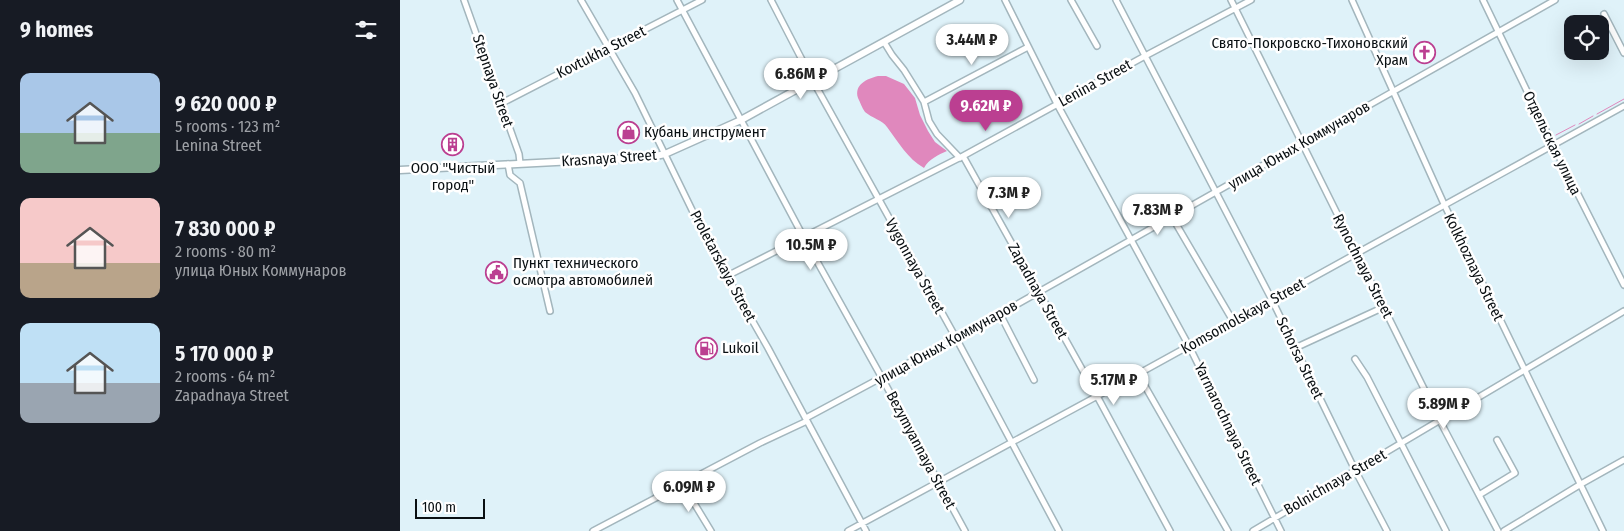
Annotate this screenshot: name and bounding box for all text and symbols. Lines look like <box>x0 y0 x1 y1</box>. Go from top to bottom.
map controls <box>1564 15 1609 60</box>
button: locate <box>1564 15 1609 60</box>
icon: filters <box>352 16 380 44</box>
text: 9 homes <box>20 17 93 43</box>
street label: Kovtukha Street <box>553 22 649 82</box>
pin: 3.44M ₽ <box>926 23 1018 66</box>
text: 3.44M ₽ <box>947 30 997 49</box>
street label: Stepnaya Street <box>469 32 517 130</box>
place label: Свято-Покровско-Тихоновский Храм <box>1211 34 1408 69</box>
church icon: Свято-Покровско-Тихоновский Храм <box>1412 40 1436 64</box>
street label: Lenina Street <box>1055 55 1135 111</box>
pin: 6.86M ₽ <box>755 58 847 100</box>
text: 6.86M ₽ <box>775 64 827 83</box>
street label: Отдельская улица <box>1519 88 1585 198</box>
pin: 9.62M ₽ <box>940 90 1032 132</box>
text: 9 620 000 ₽ <box>175 91 277 117</box>
icon: home <box>60 93 120 153</box>
text: 9.62M ₽ <box>961 96 1011 115</box>
street label: улица Юных Коммунаров <box>1225 97 1373 193</box>
text: 5 rooms · 123 m² <box>175 117 280 136</box>
shop icon: Кубань инструмент <box>616 120 640 144</box>
place label: Кубань инструмент <box>644 123 767 141</box>
building icon: ООО "Чистый город" <box>441 133 465 157</box>
text: Lenina Street <box>175 136 261 155</box>
street label: Krasnaya Street <box>561 146 657 170</box>
place label: ООО "Чистый город" <box>411 159 495 194</box>
pin: 7.3M ₽ <box>968 176 1050 219</box>
text: 7.3M ₽ <box>988 183 1030 202</box>
pin: 7.83M ₽ <box>1112 194 1204 236</box>
text: 7.83M ₽ <box>1133 200 1183 219</box>
street label: Proletarskaya Street <box>686 207 760 325</box>
street label: Kolkhoznaya Street <box>1440 210 1508 324</box>
street label: Rynochnaya Street <box>1329 211 1397 321</box>
street label: Vygonnaya Street <box>881 215 949 317</box>
text: 7 830 000 ₽ <box>175 216 275 242</box>
icon: home <box>60 218 120 278</box>
pin: 10.5M ₽ <box>765 228 857 271</box>
text: 10.5M ₽ <box>786 235 836 254</box>
street label: Zapadnaya Street <box>1004 240 1072 342</box>
text: 2 rooms · 80 m² <box>175 242 276 261</box>
place label: Пункт технического осмотра автомобилей <box>513 254 653 289</box>
public building icon: Пункт технического осмотра автомобилей <box>485 260 509 284</box>
text: улица Юных Коммунаров <box>175 261 346 280</box>
street label: Komsomolskaya Street <box>1178 274 1308 358</box>
street label: улица Юных Коммунаров <box>871 296 1021 390</box>
street label: Schorsa Street <box>1272 314 1328 402</box>
fuel station icon: Lukoil <box>694 336 718 360</box>
place label: Lukoil <box>722 339 759 357</box>
text: 5 170 000 ₽ <box>175 341 273 367</box>
icon: home <box>60 343 120 403</box>
street label: Yarmarochnaya Street <box>1191 360 1266 488</box>
pin: 5.17M ₽ <box>1068 364 1160 406</box>
text: 2 rooms · 64 m² <box>175 367 275 386</box>
text: 5.17M ₽ <box>1090 370 1138 389</box>
text: Zapadnaya Street <box>175 386 289 405</box>
street label: Bezymyannaya Street <box>882 388 960 512</box>
pin: 5.89M ₽ <box>1398 388 1490 430</box>
text: 5.89M ₽ <box>1418 394 1470 413</box>
street label: Bolnichnaya Street <box>1281 445 1390 519</box>
pin: 6.09M ₽ <box>643 470 735 513</box>
text: 6.09M ₽ <box>663 477 715 496</box>
scale bar <box>415 496 485 519</box>
text: 100 m <box>422 499 456 516</box>

